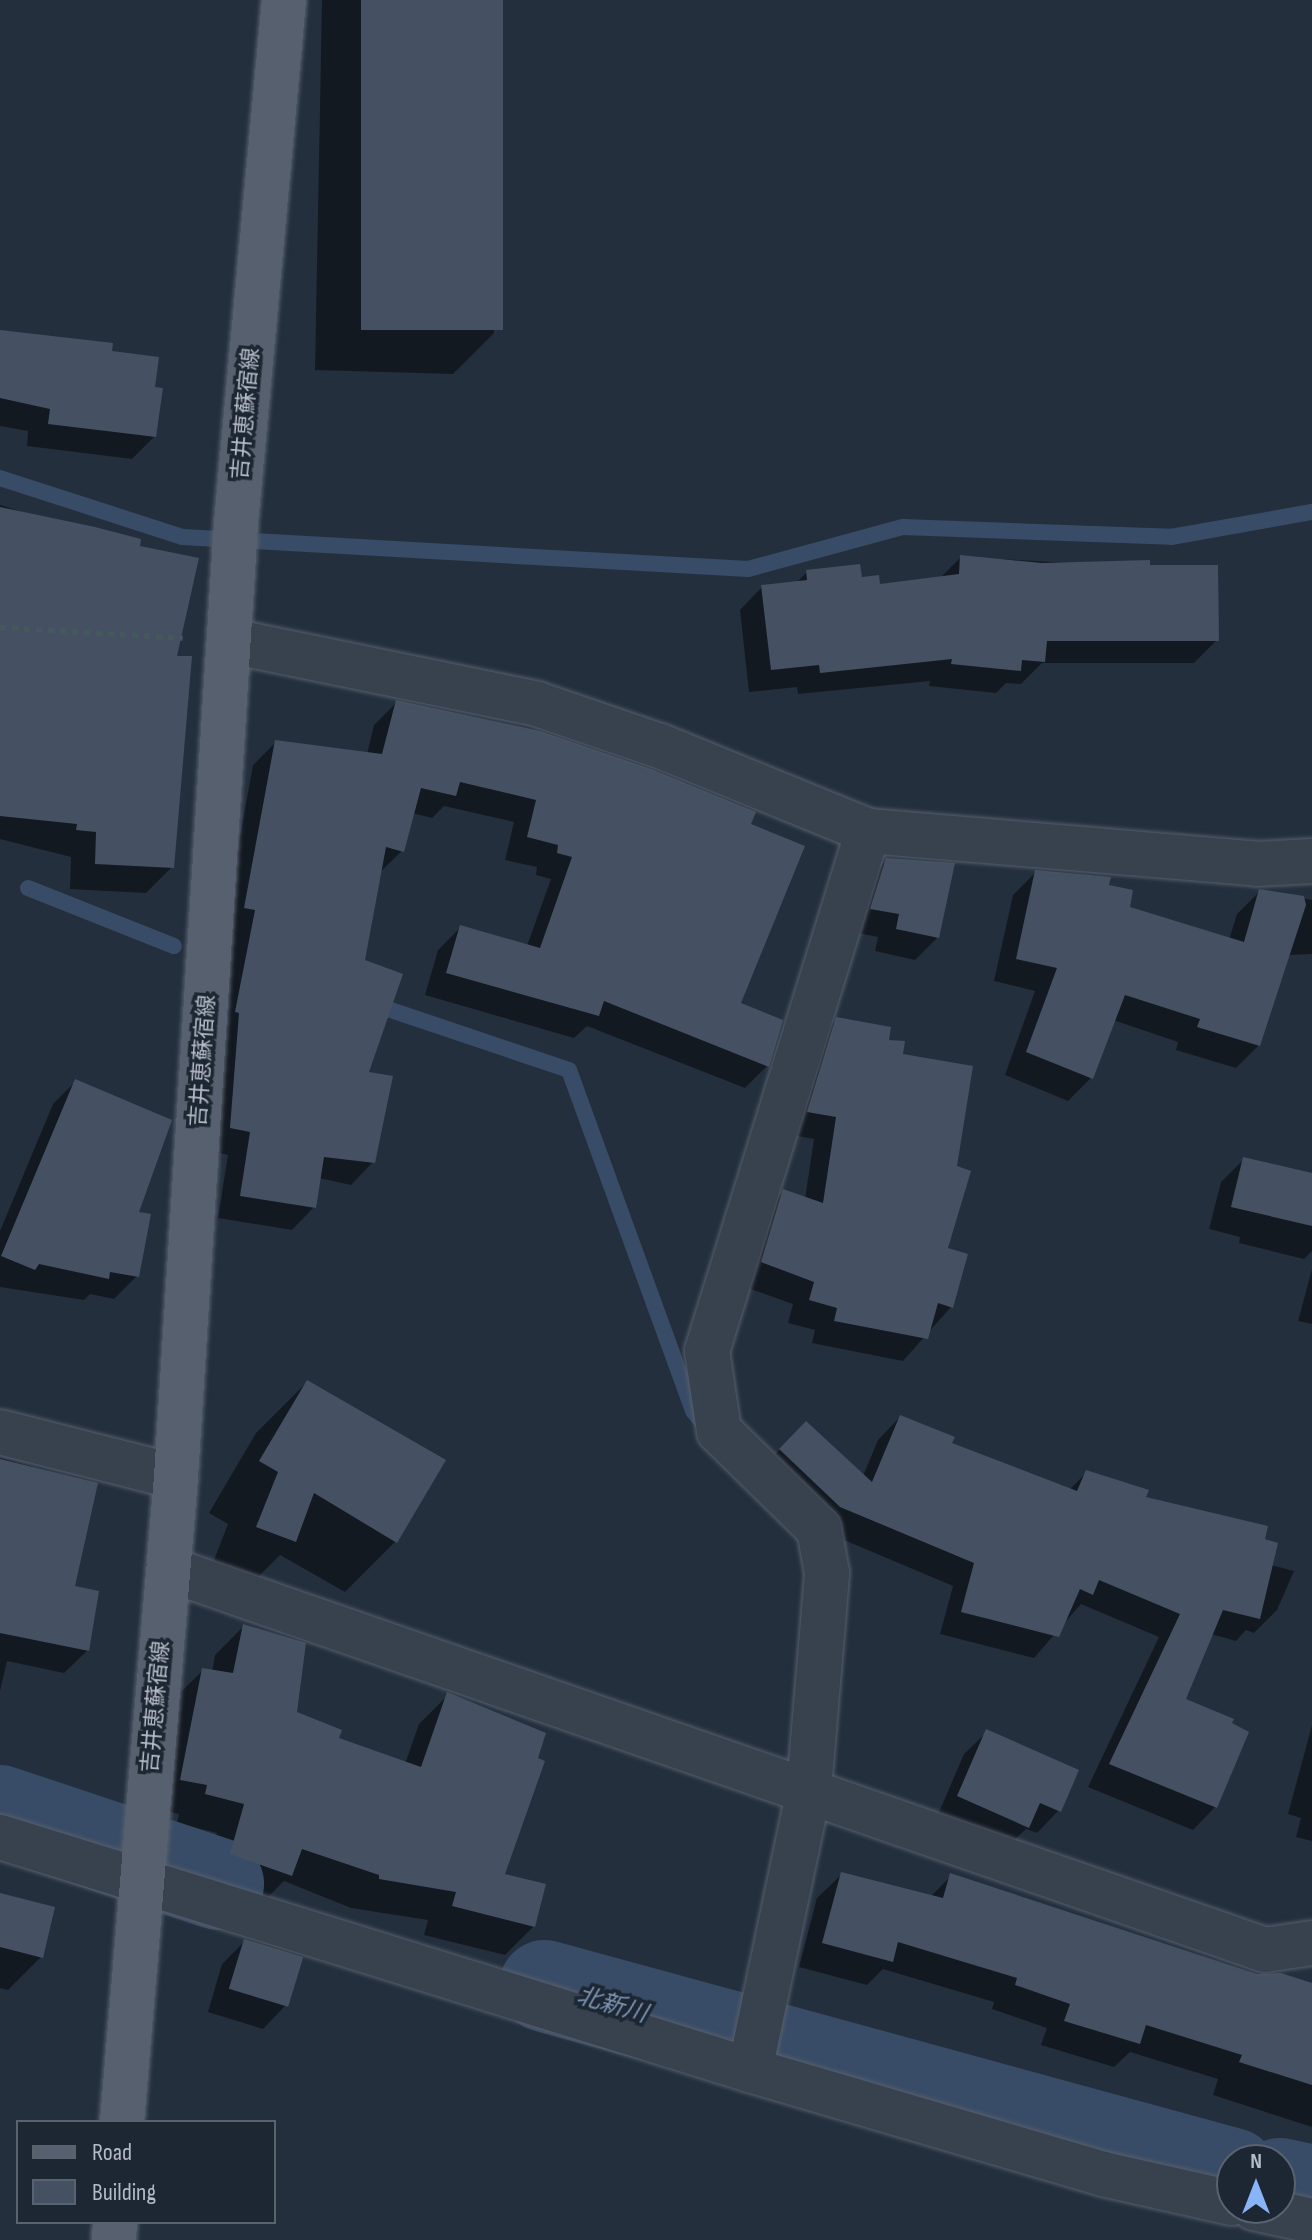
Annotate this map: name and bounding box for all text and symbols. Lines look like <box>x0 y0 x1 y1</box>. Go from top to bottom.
street label: 吉井恵蘇宿線 <box>227 347 265 481</box>
street label: 吉井恵蘇宿線 <box>185 994 221 1128</box>
street label: 吉井恵蘇宿線 <box>137 1640 175 1774</box>
water label: 北新川 <box>573 1981 651 2029</box>
legend <box>16 2120 276 2224</box>
text: Road <box>92 2138 132 2167</box>
north arrow <box>1216 2144 1296 2224</box>
text: N <box>1250 2148 1262 2175</box>
text: Building <box>92 2178 156 2207</box>

